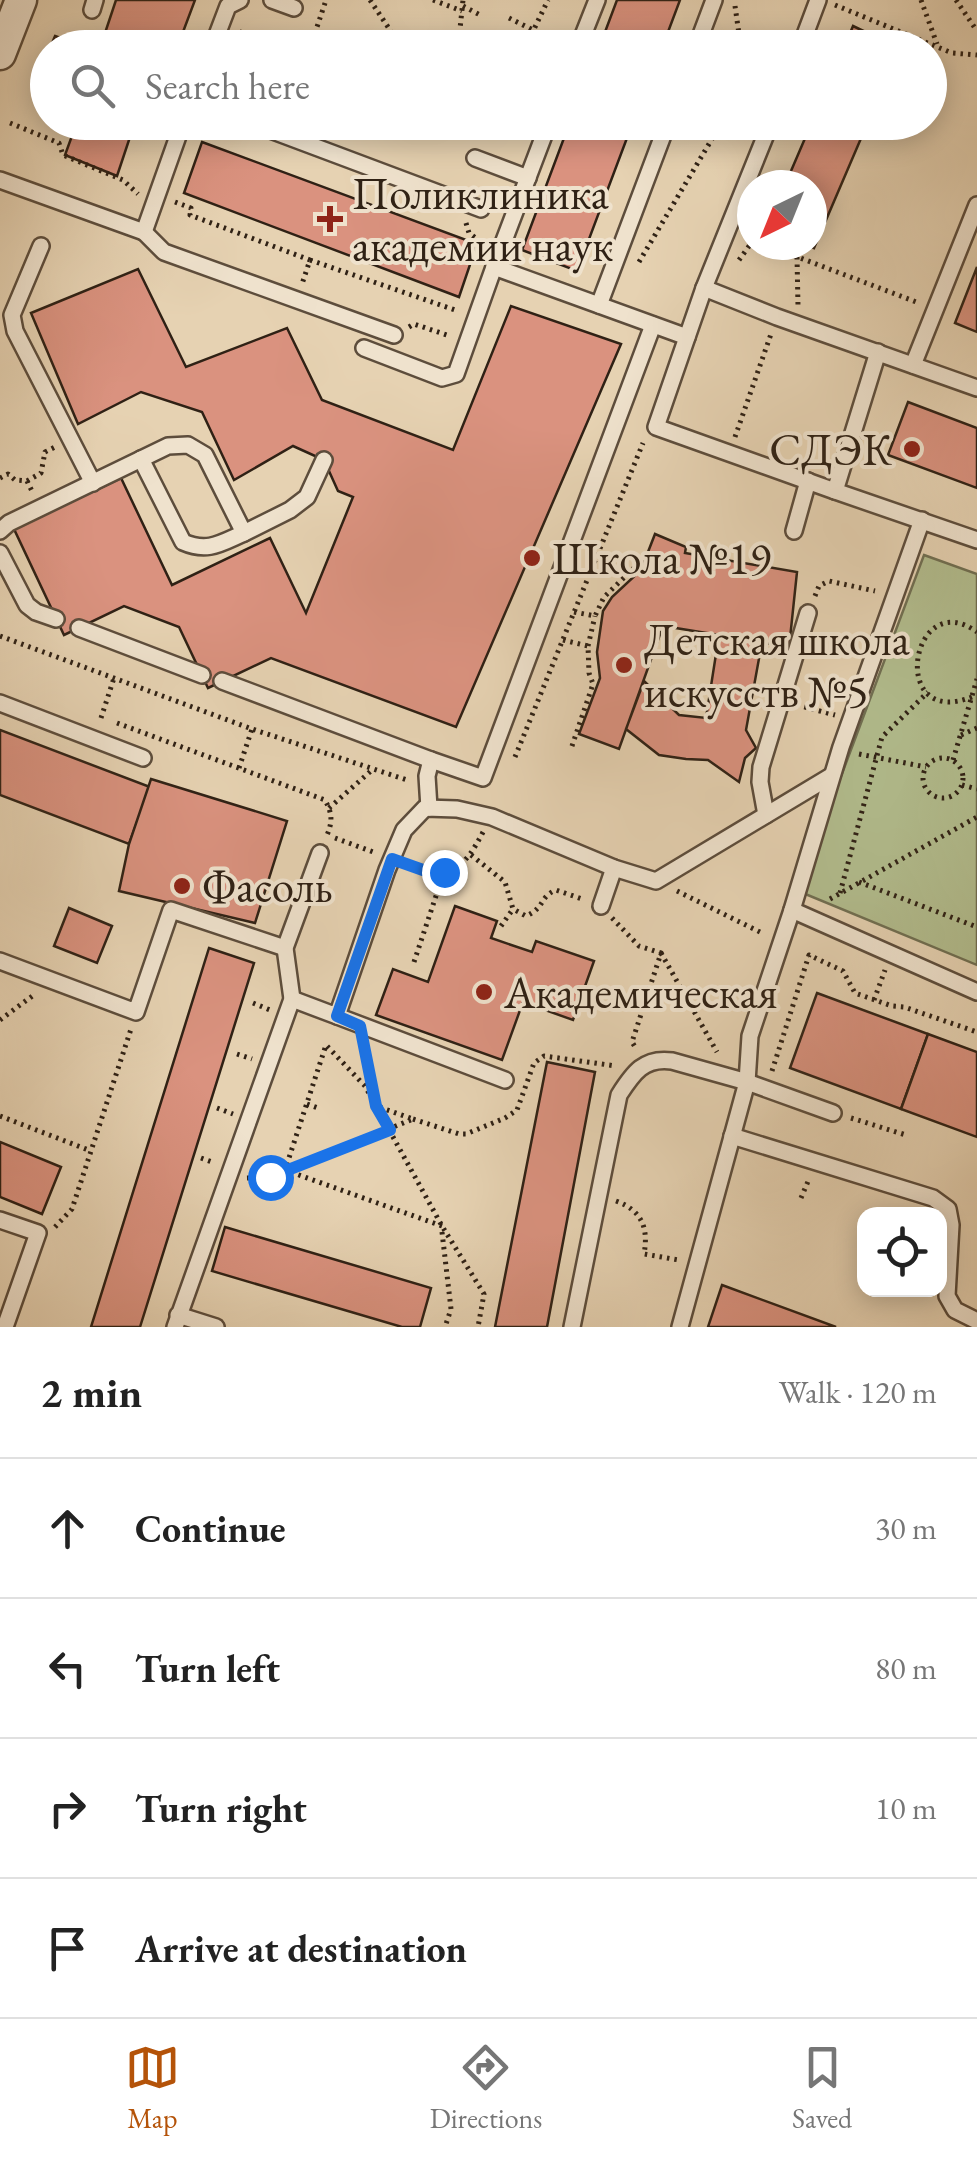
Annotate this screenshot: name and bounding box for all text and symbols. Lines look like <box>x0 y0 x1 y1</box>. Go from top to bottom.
search box <box>30 30 947 140</box>
icon: search <box>65 58 120 113</box>
text: Search here <box>145 61 310 110</box>
place label: Поликлиника академии наук <box>352 164 614 274</box>
north arrow <box>737 170 827 260</box>
marker: Поликлиника академии наук <box>317 206 343 232</box>
place label: СДЭК <box>769 420 892 478</box>
marker: СДЭК <box>901 438 923 460</box>
place label: Школа №19 <box>552 529 771 587</box>
marker: Школа №19 <box>521 547 543 569</box>
place label: Детская школа искусств №5 <box>644 610 910 720</box>
marker: Детская школа искусств №5 <box>613 654 635 676</box>
route end <box>422 850 468 896</box>
place label: Фасоль <box>202 857 333 915</box>
marker: Фасоль <box>171 875 193 897</box>
place label: Академическая <box>503 963 778 1021</box>
marker: Академическая <box>473 981 495 1003</box>
route start <box>248 1155 294 1201</box>
map controls <box>857 1207 947 1297</box>
button: locate <box>857 1207 947 1297</box>
text: 2 min <box>40 1365 142 1420</box>
text: Walk · 120 m <box>779 1371 937 1413</box>
icon: ahead <box>40 1501 95 1556</box>
text: Continue <box>135 1504 286 1553</box>
text: 30 m <box>875 1507 937 1549</box>
icon: left <box>40 1641 95 1696</box>
text: Turn left <box>135 1644 280 1693</box>
text: 80 m <box>875 1647 937 1689</box>
icon: right <box>40 1781 95 1836</box>
text: Turn right <box>135 1784 307 1833</box>
text: 10 m <box>875 1787 937 1829</box>
icon: arrive <box>40 1921 95 1976</box>
text: Arrive at destination <box>135 1924 467 1973</box>
tab: Map <box>125 2040 180 2136</box>
tab: Directions <box>430 2040 542 2136</box>
tab: Saved <box>792 2040 852 2136</box>

